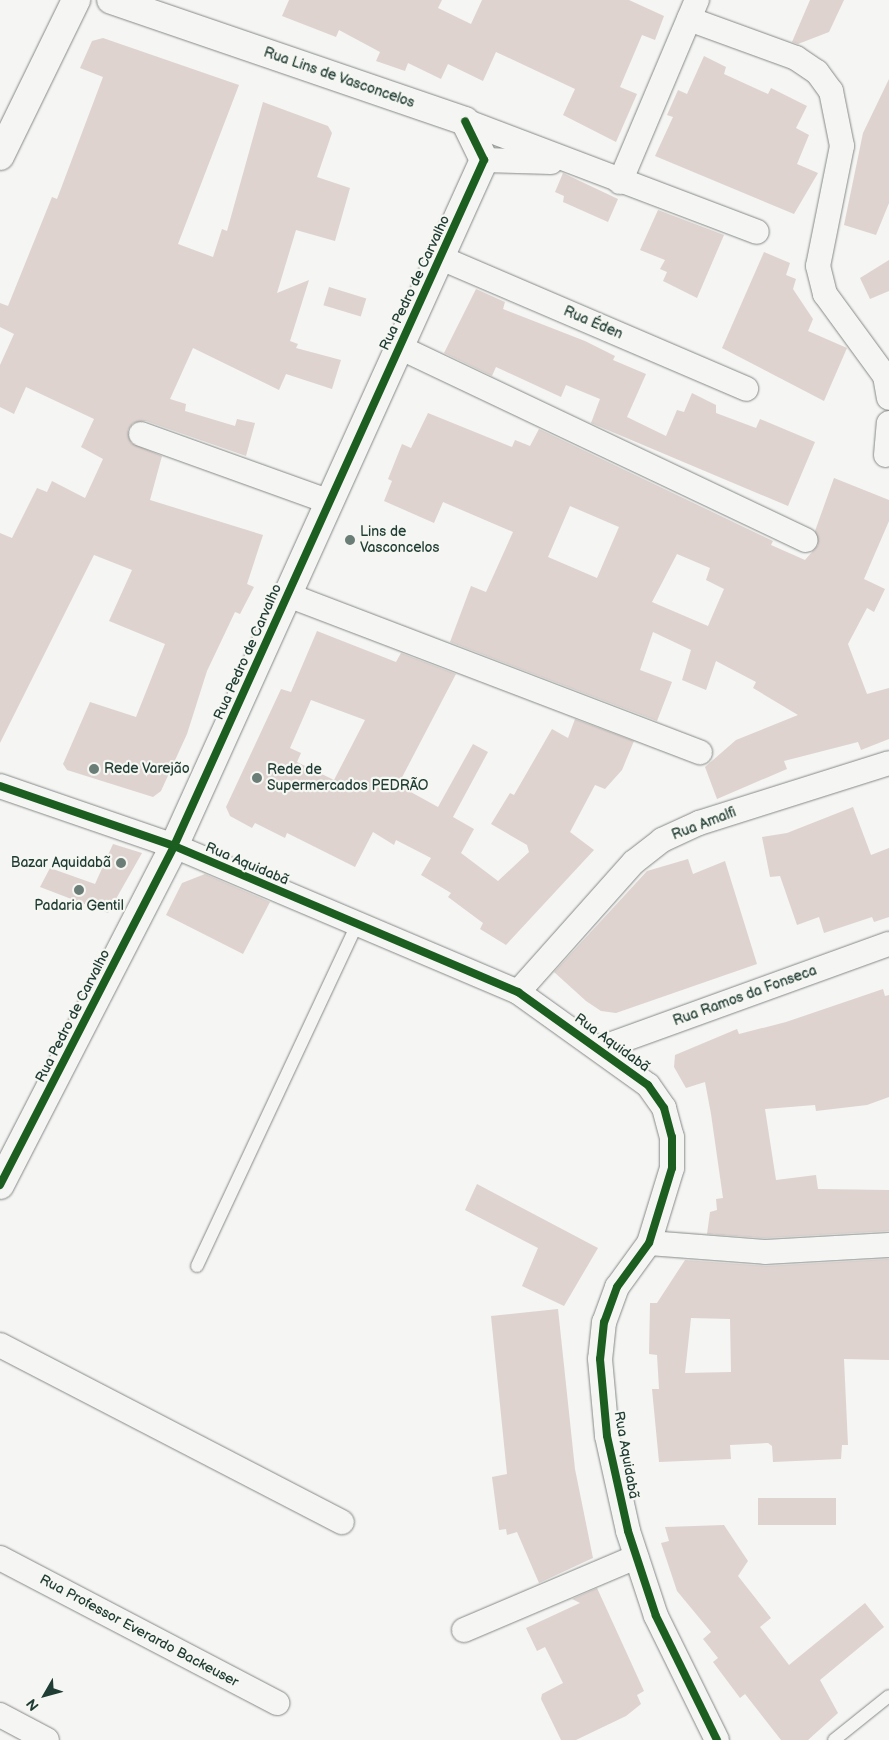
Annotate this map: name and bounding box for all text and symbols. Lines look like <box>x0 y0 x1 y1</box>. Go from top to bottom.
street label: Rua Lins de Vasconcelos <box>261 44 417 112</box>
street label: Rua Pedro de Carvalho <box>376 213 454 353</box>
street label: Rua Éden <box>561 303 625 343</box>
place label: Lins de Vasconcelos <box>360 524 439 556</box>
marker: Lins de Vasconcelos <box>344 534 356 546</box>
street label: Rua Pedro de Carvalho <box>210 581 286 723</box>
place label: Rede Varejão <box>104 761 190 777</box>
place label: Rede de Supermercados PEDRÃO <box>267 762 428 794</box>
marker: Rede Varejão <box>88 763 100 775</box>
marker: Rede de Supermercados PEDRÃO <box>251 772 263 784</box>
street label: Rua Amalfi <box>670 804 738 844</box>
street label: Rua Aquidabã <box>203 839 291 889</box>
place label: Bazar Aquidabã <box>11 855 111 871</box>
marker: Bazar Aquidabã <box>115 857 127 869</box>
marker: Padaria Gentil <box>73 884 85 896</box>
place label: Padaria Gentil <box>34 898 124 914</box>
street label: Rua Pedro de Carvalho <box>32 947 114 1085</box>
street label: Rua Ramos da Fonseca <box>671 962 819 1030</box>
street label: Rua Aquidabã <box>571 1010 653 1076</box>
street label: Rua Aquidabã <box>610 1410 642 1500</box>
street label: Rua Professor Everardo Backeuser <box>37 1571 241 1691</box>
north arrow <box>20 1670 70 1720</box>
text: N <box>23 1695 43 1714</box>

